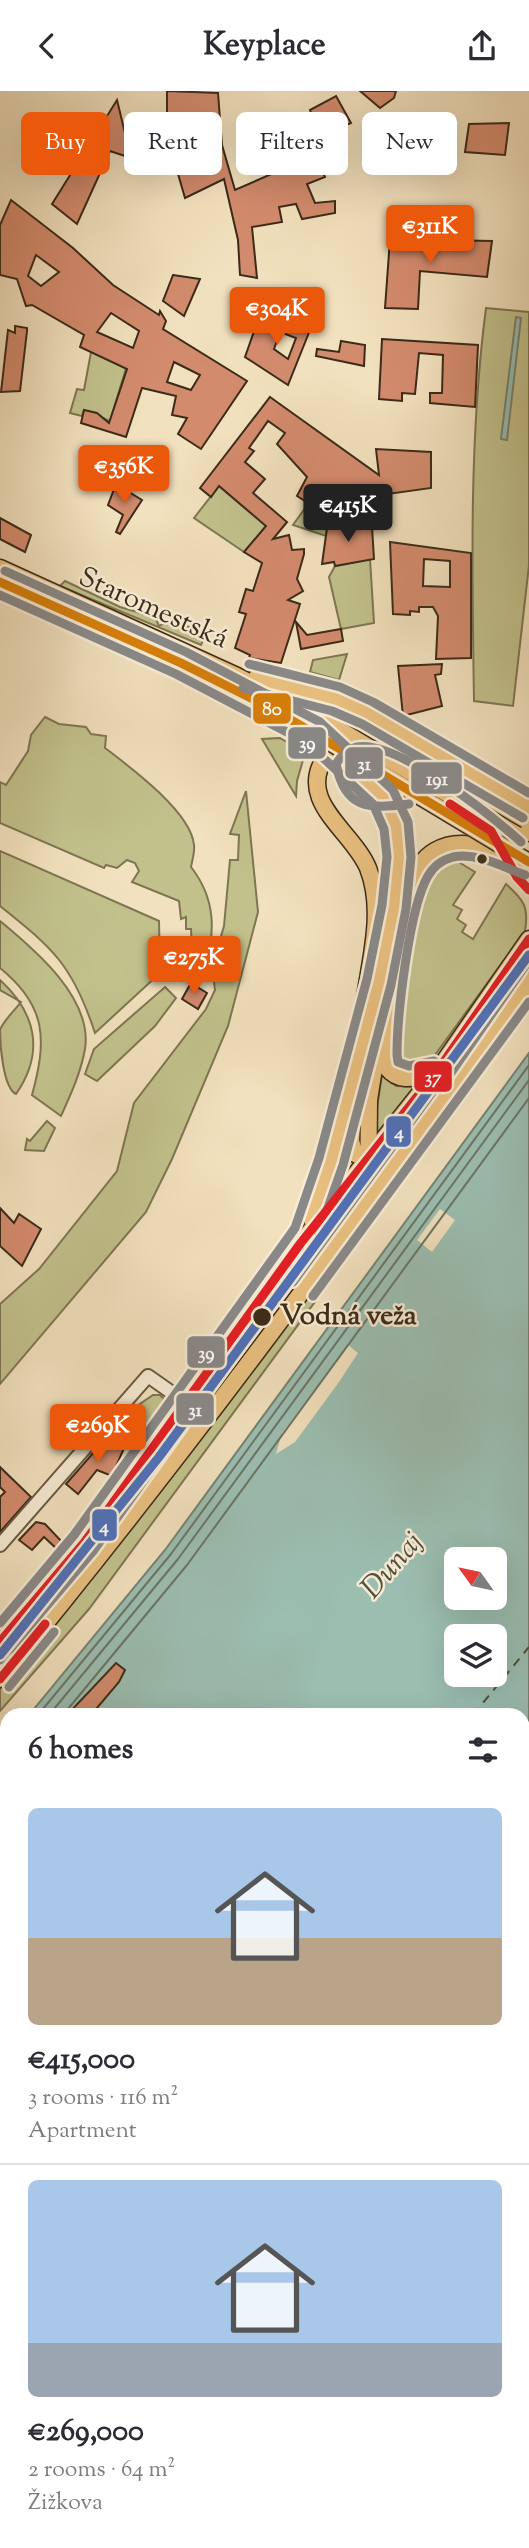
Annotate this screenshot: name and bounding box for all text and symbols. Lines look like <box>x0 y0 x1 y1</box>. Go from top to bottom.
text: Keyplace <box>203 23 326 69</box>
icon: back <box>28 27 66 65</box>
icon: share <box>463 27 501 65</box>
chip: Buy <box>21 112 110 175</box>
chip: Rent <box>124 112 222 175</box>
chip: Filters <box>236 112 348 175</box>
chip: New <box>362 112 457 175</box>
pin: €311K <box>381 205 479 265</box>
text: €311K <box>402 211 458 244</box>
pin: €304K <box>228 287 326 347</box>
text: €304K <box>246 293 308 326</box>
pin: €356K <box>75 445 173 505</box>
text: €356K <box>94 451 154 484</box>
pin: €415K <box>299 484 397 544</box>
text: €415K <box>319 490 377 523</box>
street label: Staromestská <box>72 558 234 660</box>
line badge: 80 <box>252 692 292 725</box>
text: 80 <box>262 697 282 724</box>
line badge: 39 <box>287 726 327 760</box>
text: 39 <box>299 731 315 758</box>
line badge: 31 <box>344 746 384 780</box>
text: 31 <box>357 752 372 779</box>
line badge: 191 <box>410 761 463 795</box>
text: 191 <box>426 767 449 794</box>
unlabelled marker <box>475 852 489 866</box>
pin: €275K <box>145 937 243 996</box>
text: €275K <box>164 942 224 975</box>
line badge: 37 <box>413 1060 453 1093</box>
text: 37 <box>424 1065 442 1092</box>
line badge: 4 <box>385 1115 412 1148</box>
text: 4 <box>393 1120 404 1147</box>
place label: Vodná veža <box>280 1297 417 1337</box>
marker: Vodná veža <box>251 1306 273 1328</box>
line badge: 39 <box>186 1335 226 1369</box>
text: 39 <box>198 1341 214 1368</box>
line badge: 31 <box>175 1392 215 1426</box>
text: 31 <box>188 1398 203 1425</box>
pin: €269K <box>49 1405 147 1464</box>
text: €269K <box>66 1410 130 1443</box>
line badge: 4 <box>91 1508 118 1542</box>
text: 4 <box>98 1514 109 1541</box>
water label: Dunaj <box>352 1523 434 1609</box>
north arrow <box>444 1547 508 1610</box>
map controls <box>444 1547 507 1687</box>
button: layers <box>444 1624 507 1687</box>
text: 6 homes <box>28 1729 133 1772</box>
icon: filters <box>464 1731 502 1769</box>
icon: home <box>202 1853 328 1979</box>
text: €415,000 <box>28 2039 135 2082</box>
text: 3 rooms · 116 m² <box>28 2082 178 2115</box>
text: Apartment <box>28 2115 137 2148</box>
icon: home <box>202 2225 328 2351</box>
text: €269,000 <box>28 2411 144 2454</box>
text: 2 rooms · 64 m² <box>28 2454 175 2487</box>
text: Žižkova <box>28 2487 103 2520</box>

